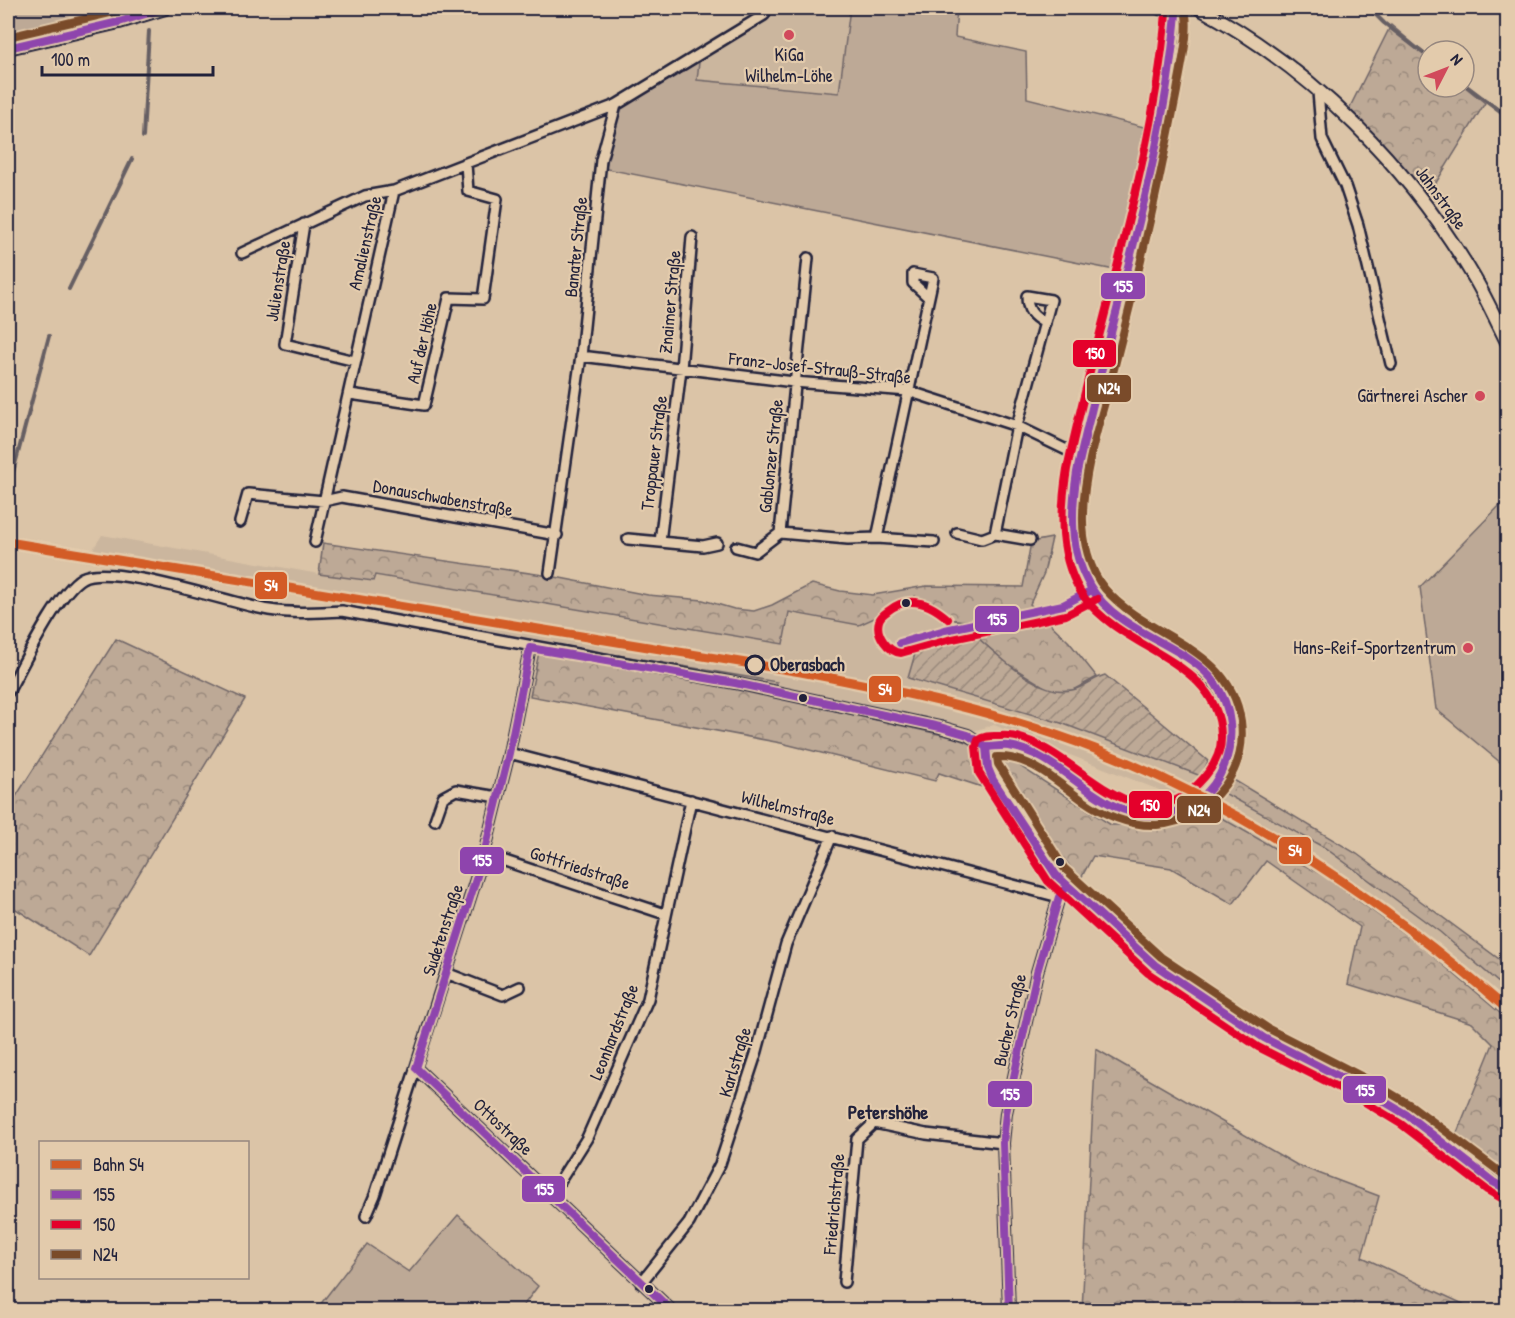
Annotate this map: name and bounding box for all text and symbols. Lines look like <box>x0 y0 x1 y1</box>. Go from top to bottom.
marker: KiGa Wilhelm-Löhe <box>782 28 796 42</box>
scale bar <box>42 39 213 77</box>
north arrow <box>1416 39 1476 99</box>
place label: KiGa Wilhelm-Löhe <box>745 42 833 88</box>
text: 100 m <box>51 47 90 72</box>
text: N <box>1446 48 1468 70</box>
street label: Jahnstraße <box>1410 161 1473 235</box>
street label: Amalienstraße <box>342 193 387 292</box>
street label: Banater Straße <box>558 195 593 298</box>
street label: Julienstraße <box>259 239 296 323</box>
street label: Znaimer Straße <box>653 249 686 355</box>
line badge: 155 <box>1100 272 1146 300</box>
text: 155 <box>1113 275 1133 297</box>
street label: Auf der Höhe <box>400 300 443 386</box>
line badge: 150 <box>1072 339 1117 368</box>
text: 150 <box>1085 342 1105 364</box>
street label: Franz-Josef-Strauß-Straße <box>727 345 912 390</box>
line badge: N24 <box>1086 374 1132 403</box>
text: N24 <box>1098 377 1120 399</box>
place label: Gärtnerei Ascher <box>1357 383 1468 408</box>
marker: Gärtnerei Ascher <box>1473 389 1487 403</box>
street label: Troppauer Straße <box>634 394 673 512</box>
street label: Gablonzer Straße <box>752 398 789 514</box>
street label: Donauschwabenstraße <box>371 473 515 522</box>
line badge: S4 <box>254 571 288 600</box>
text: S4 <box>264 574 278 596</box>
unlabelled marker <box>900 597 912 609</box>
line badge: 155 <box>974 605 1020 633</box>
text: 155 <box>987 608 1007 630</box>
place label: Hans-Reif-Sportzentrum <box>1293 635 1456 660</box>
marker: Hans-Reif-Sportzentrum <box>1461 641 1475 655</box>
place label: Oberasbach <box>770 652 845 677</box>
marker: Oberasbach <box>745 655 765 675</box>
line badge: S4 <box>868 675 902 703</box>
text: S4 <box>878 678 892 700</box>
unlabelled marker <box>797 692 809 704</box>
street label: Wilhelmstraße <box>739 784 837 831</box>
line badge: 150 <box>1128 790 1173 819</box>
text: 150 <box>1140 794 1160 816</box>
line badge: N24 <box>1176 795 1222 824</box>
text: N24 <box>1188 799 1210 821</box>
line badge: S4 <box>1278 836 1312 865</box>
text: S4 <box>1288 839 1302 861</box>
street label: Gottfriedstraße <box>527 840 633 895</box>
line badge: 155 <box>459 846 505 875</box>
text: 155 <box>472 849 492 871</box>
unlabelled marker <box>1054 856 1066 868</box>
street label: Sudetenstraße <box>416 881 469 979</box>
street label: Bucher Straße <box>987 971 1032 1069</box>
street label: Leonhardstraße <box>583 980 644 1084</box>
street label: Karlstraße <box>712 1024 757 1100</box>
line badge: 155 <box>1342 1075 1387 1104</box>
text: 155 <box>1355 1079 1375 1101</box>
line badge: 155 <box>987 1080 1033 1108</box>
text: 155 <box>1000 1083 1020 1105</box>
street label: Ottostraße <box>468 1092 539 1161</box>
district label: Petershöhe <box>848 1098 928 1125</box>
legend <box>39 1141 249 1279</box>
text: Bahn S4 <box>93 1152 144 1177</box>
street label: Friedrichstraße <box>817 1152 850 1256</box>
line badge: 155 <box>521 1175 566 1203</box>
text: 155 <box>534 1178 554 1200</box>
text: 155 <box>93 1182 115 1207</box>
text: 150 <box>93 1212 115 1237</box>
text: N24 <box>93 1242 118 1267</box>
unlabelled marker <box>643 1283 655 1295</box>

